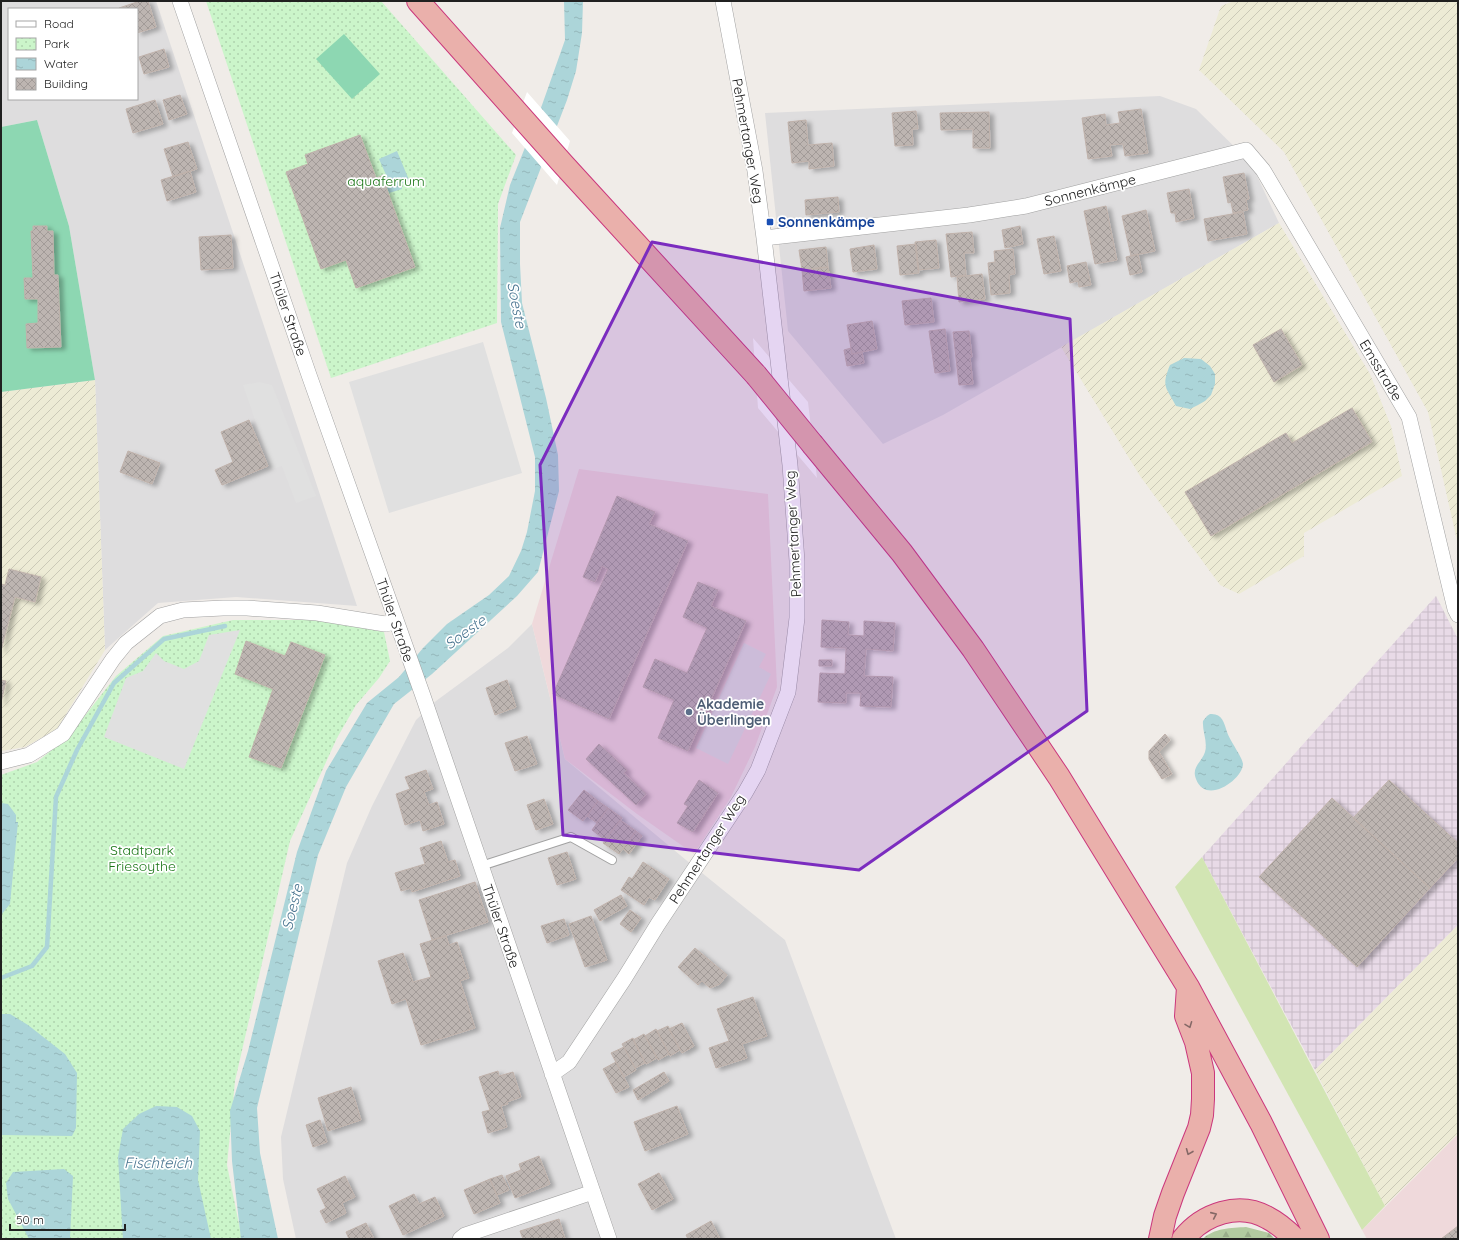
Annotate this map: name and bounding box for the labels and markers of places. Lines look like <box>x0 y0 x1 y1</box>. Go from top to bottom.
place label: Sonnenkämpe <box>778 213 875 231</box>
marker: Sonnenkämpe <box>765 217 775 227</box>
place label: Akademie Überlingen <box>697 695 771 729</box>
marker: Akademie Überlingen <box>684 707 694 717</box>

